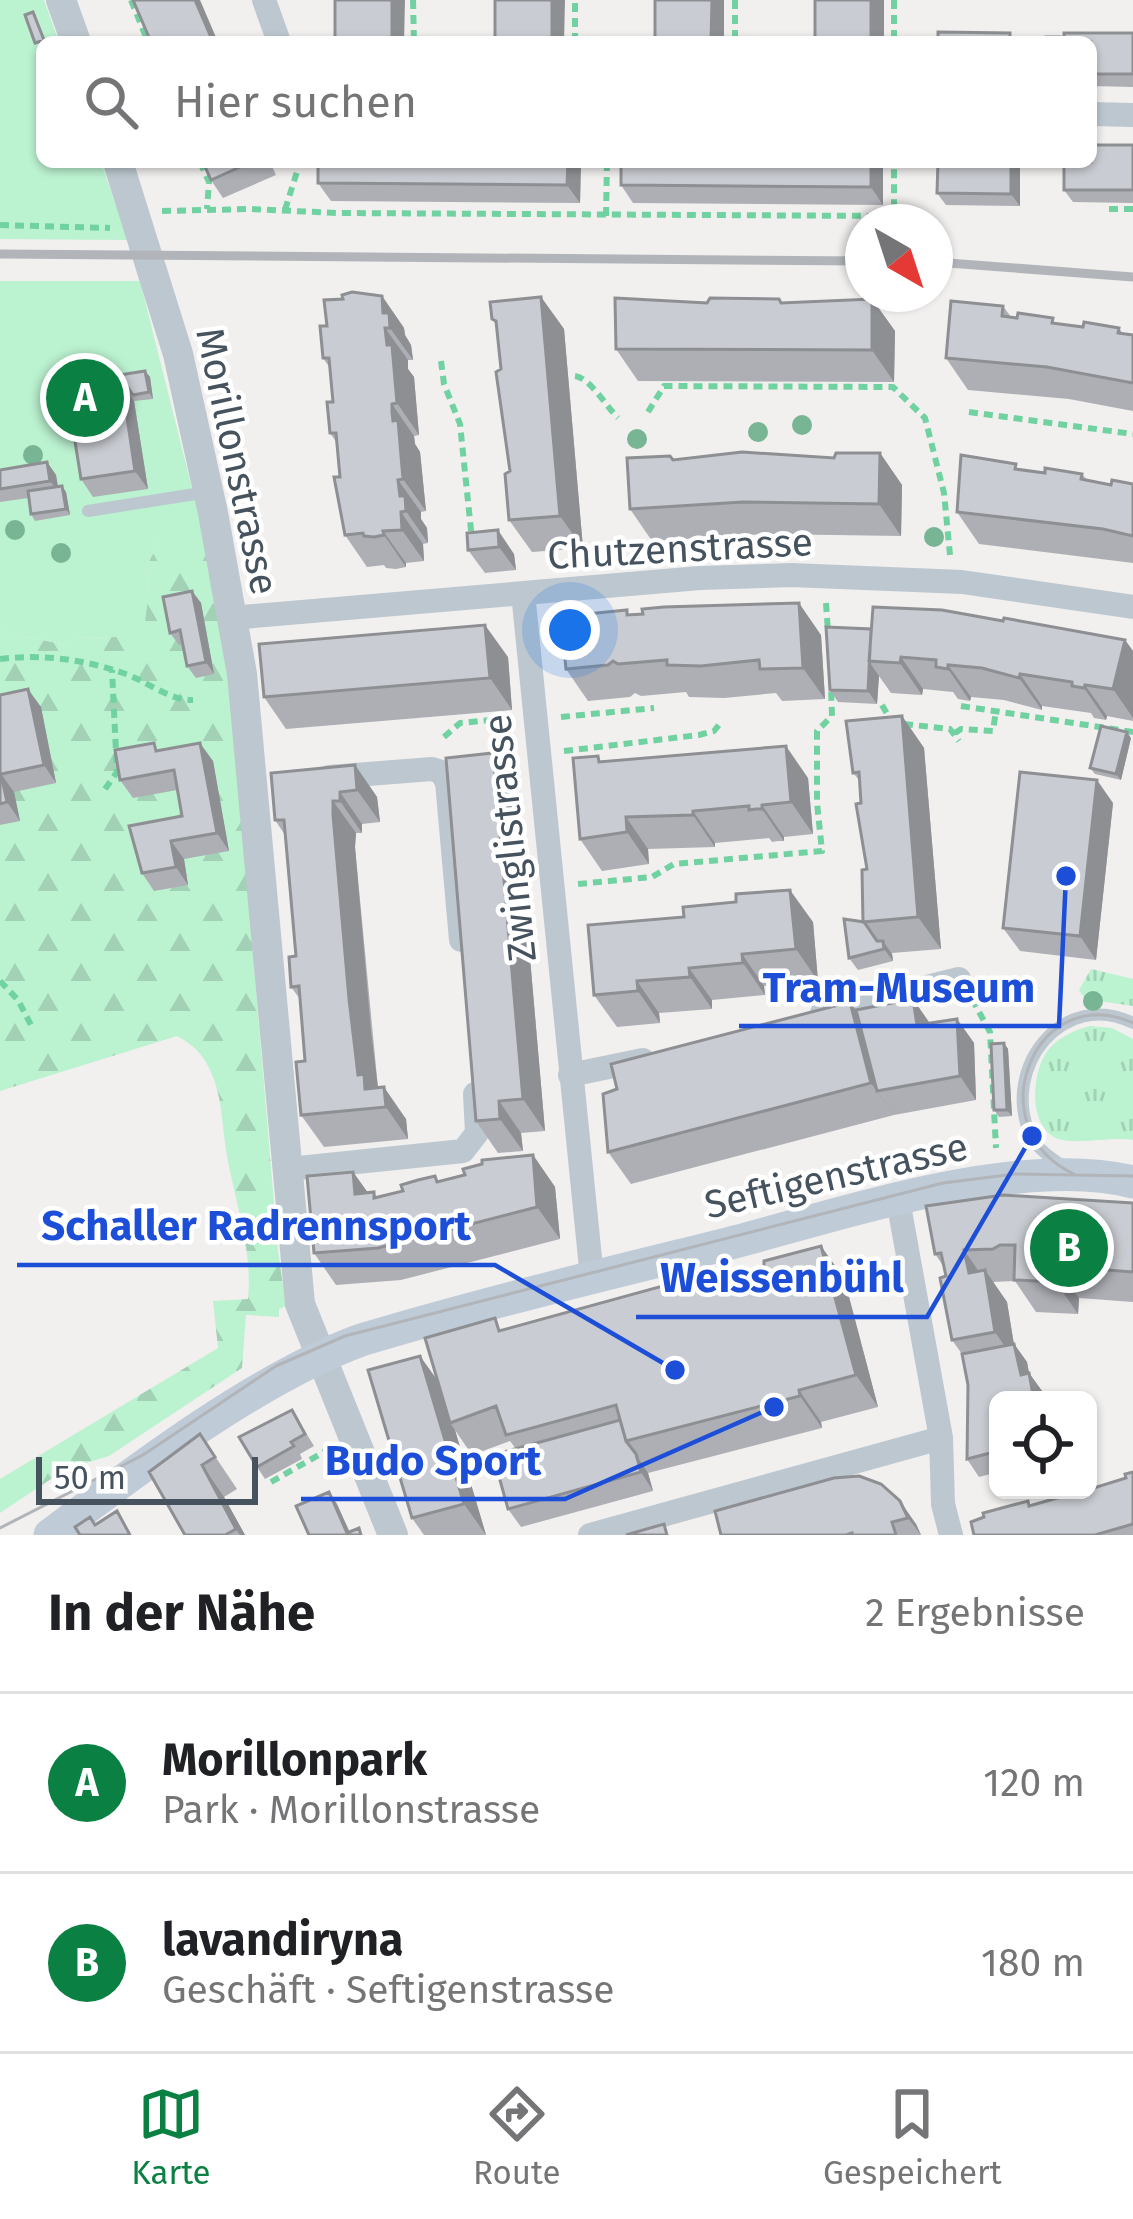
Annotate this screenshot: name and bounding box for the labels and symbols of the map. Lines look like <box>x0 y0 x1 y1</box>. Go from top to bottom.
north arrow <box>845 204 953 312</box>
street label: Morillonstrasse <box>186 324 288 599</box>
pin: A <box>46 353 124 443</box>
street label: Chutzenstrasse <box>546 519 814 579</box>
your location <box>540 600 600 660</box>
street label: Zwinglistrasse <box>474 712 546 964</box>
callout: Tram-Museum <box>739 948 1059 1026</box>
text: Tram-Museum <box>763 963 1035 1013</box>
street label: Seftigenstrasse <box>700 1123 972 1229</box>
callout: Schaller Radrennsport <box>17 1187 495 1265</box>
text: Schaller Radrennsport <box>41 1201 472 1251</box>
pin: B <box>1030 1203 1108 1293</box>
callout: Weissenbühl <box>636 1239 927 1317</box>
text: Weissenbühl <box>660 1253 904 1303</box>
callout: Budo Sport <box>301 1421 565 1499</box>
text: Budo Sport <box>325 1436 542 1486</box>
scale bar <box>36 1451 258 1504</box>

